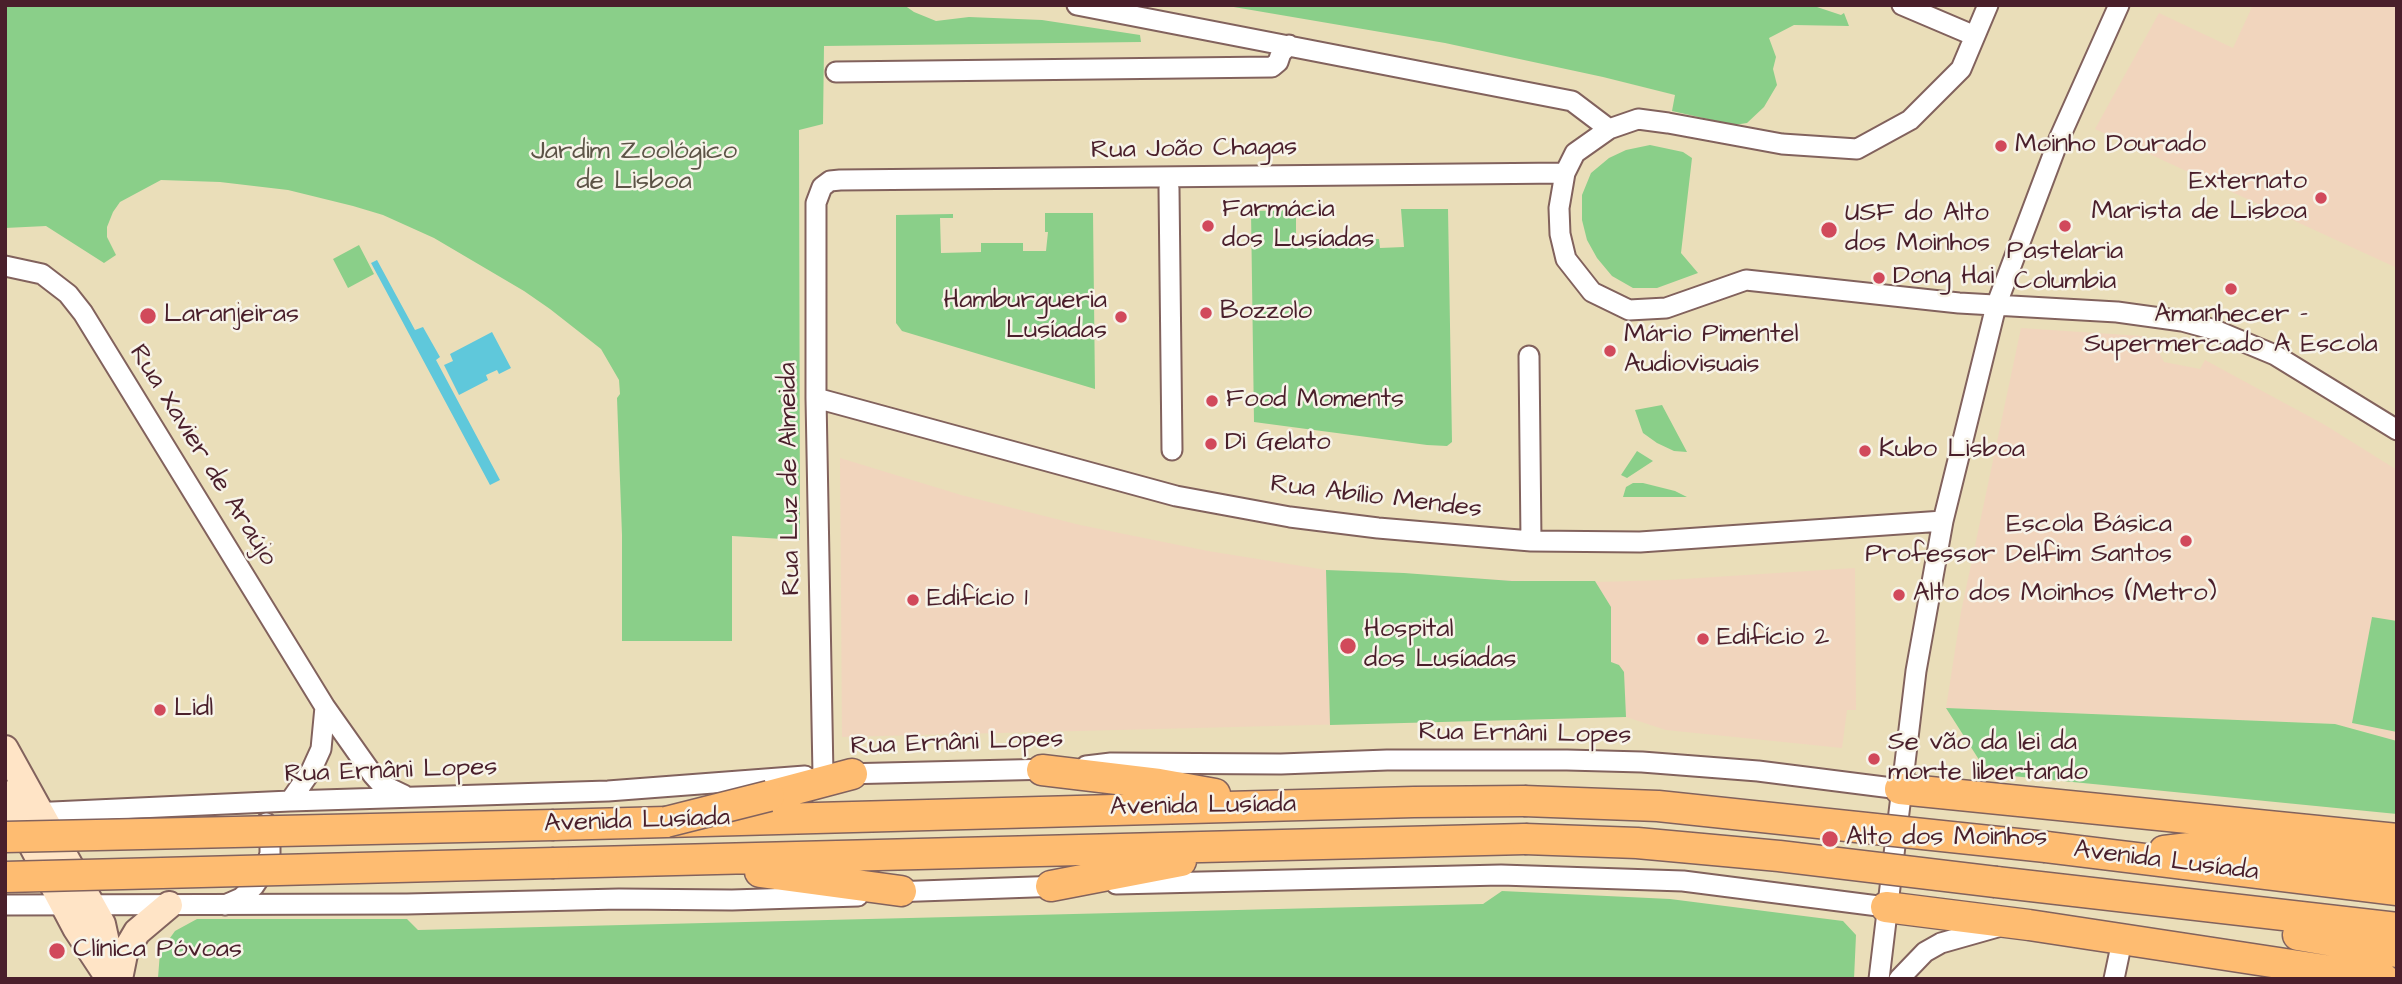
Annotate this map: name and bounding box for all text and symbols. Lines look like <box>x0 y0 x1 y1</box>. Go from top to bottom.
place label: Moinho Dourado <box>2015 130 2206 162</box>
street label: Rua João Chagas <box>1091 133 1297 167</box>
park label: Jardim Zoológico de Lisboa <box>531 137 737 198</box>
marker: Moinho Dourado <box>1993 138 2009 154</box>
place label: Externato Marista de Lisboa <box>2092 167 2307 228</box>
marker: Externato Marista de Lisboa <box>2313 190 2329 206</box>
place label: Farmácia dos Lusíadas <box>1222 195 1374 256</box>
place label: USF do Alto dos Moinhos <box>1845 199 1990 260</box>
marker: Farmácia dos Lusíadas <box>1200 218 1216 234</box>
marker: Pastelaria Columbia <box>2057 218 2073 234</box>
marker: USF do Alto dos Moinhos <box>1819 220 1839 240</box>
place label: Pastelaria Columbia <box>2007 237 2123 298</box>
place label: Dong Hai <box>1893 262 1994 294</box>
marker: Dong Hai <box>1871 270 1887 286</box>
marker: Amanhecer - Supermercado A Escola <box>2223 281 2239 297</box>
place label: Hamburgueria Lusíadas <box>943 286 1107 348</box>
place label: Bozzolo <box>1220 297 1312 329</box>
place label: Laranjeiras <box>164 300 299 332</box>
place label: Amanhecer - Supermercado A Escola <box>2084 300 2378 362</box>
marker: Bozzolo <box>1198 305 1214 321</box>
marker: Laranjeiras <box>138 306 158 326</box>
marker: Hamburgueria Lusíadas <box>1113 309 1129 325</box>
place label: Mário Pimentel Audiovisuais <box>1624 320 1799 382</box>
street label: Rua Xavier de Araújo <box>121 340 283 572</box>
marker: Mário Pimentel Audiovisuais <box>1602 343 1618 359</box>
street label: Rua Luz de Almeida <box>773 362 809 596</box>
place label: Food Moments <box>1226 385 1404 417</box>
marker: Food Moments <box>1204 393 1220 409</box>
place label: Di Gelato <box>1225 428 1331 460</box>
place label: Kubo Lisboa <box>1879 435 2025 467</box>
marker: Di Gelato <box>1203 436 1219 452</box>
marker: Kubo Lisboa <box>1857 443 1873 459</box>
street label: Rua Abílio Mendes <box>1269 470 1483 526</box>
place label: Escola Básica Professor Delfim Santos <box>1865 510 2172 572</box>
marker: Escola Básica Professor Delfim Santos <box>2178 533 2194 549</box>
place label: Alto dos Moinhos (Metro) <box>1913 579 2217 611</box>
place label: Edifício 1 <box>927 584 1028 616</box>
marker: Alto dos Moinhos (Metro) <box>1891 587 1907 603</box>
marker: Edifício 1 <box>905 592 921 608</box>
place label: Hospital dos Lusíadas <box>1364 615 1516 676</box>
place label: Edifício 2 <box>1717 623 1829 655</box>
marker: Edifício 2 <box>1695 631 1711 647</box>
marker: Hospital dos Lusíadas <box>1338 636 1358 656</box>
place label: Lidl <box>174 694 213 726</box>
marker: Lidl <box>152 702 168 718</box>
street label: Rua Ernâni Lopes <box>1418 718 1632 752</box>
street label: Rua Ernâni Lopes <box>850 725 1064 763</box>
place label: Se vão da lei da morte libertando <box>1888 728 2088 790</box>
marker: Se vão da lei da morte libertando <box>1866 751 1882 767</box>
street label: Rua Ernâni Lopes <box>284 753 498 791</box>
street label: Avenida Lusíada <box>1110 790 1296 824</box>
street label: Avenida Lusíada <box>543 803 731 841</box>
place label: Alto dos Moinhos <box>1846 823 2047 855</box>
marker: Alto dos Moinhos <box>1820 829 1840 849</box>
street label: Avenida Lusíada <box>2072 835 2260 889</box>
place label: Clínica Póvoas <box>73 935 242 967</box>
marker: Clínica Póvoas <box>47 941 67 961</box>

